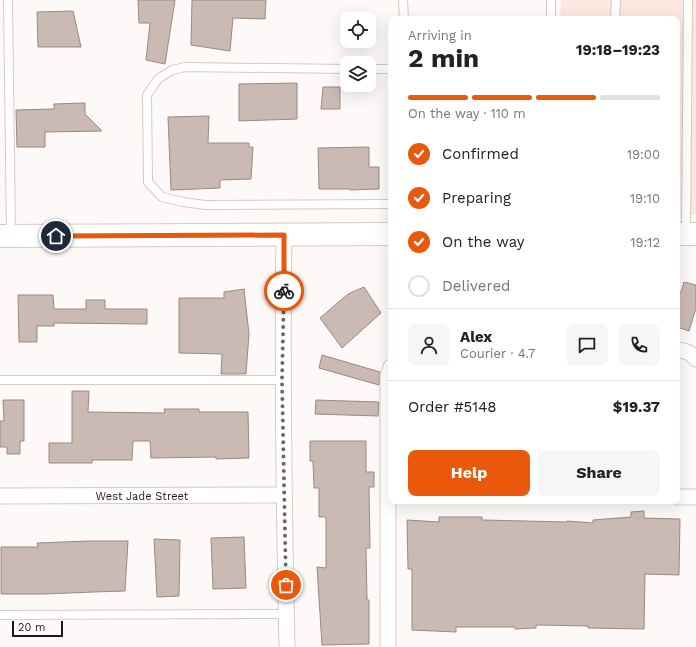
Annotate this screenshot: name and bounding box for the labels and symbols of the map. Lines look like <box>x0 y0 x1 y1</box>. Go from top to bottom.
pin <box>39 219 73 253</box>
courier <box>264 271 304 311</box>
street label: West Jade Street <box>96 490 189 503</box>
pin <box>269 568 303 602</box>
scale bar <box>12 619 63 638</box>

